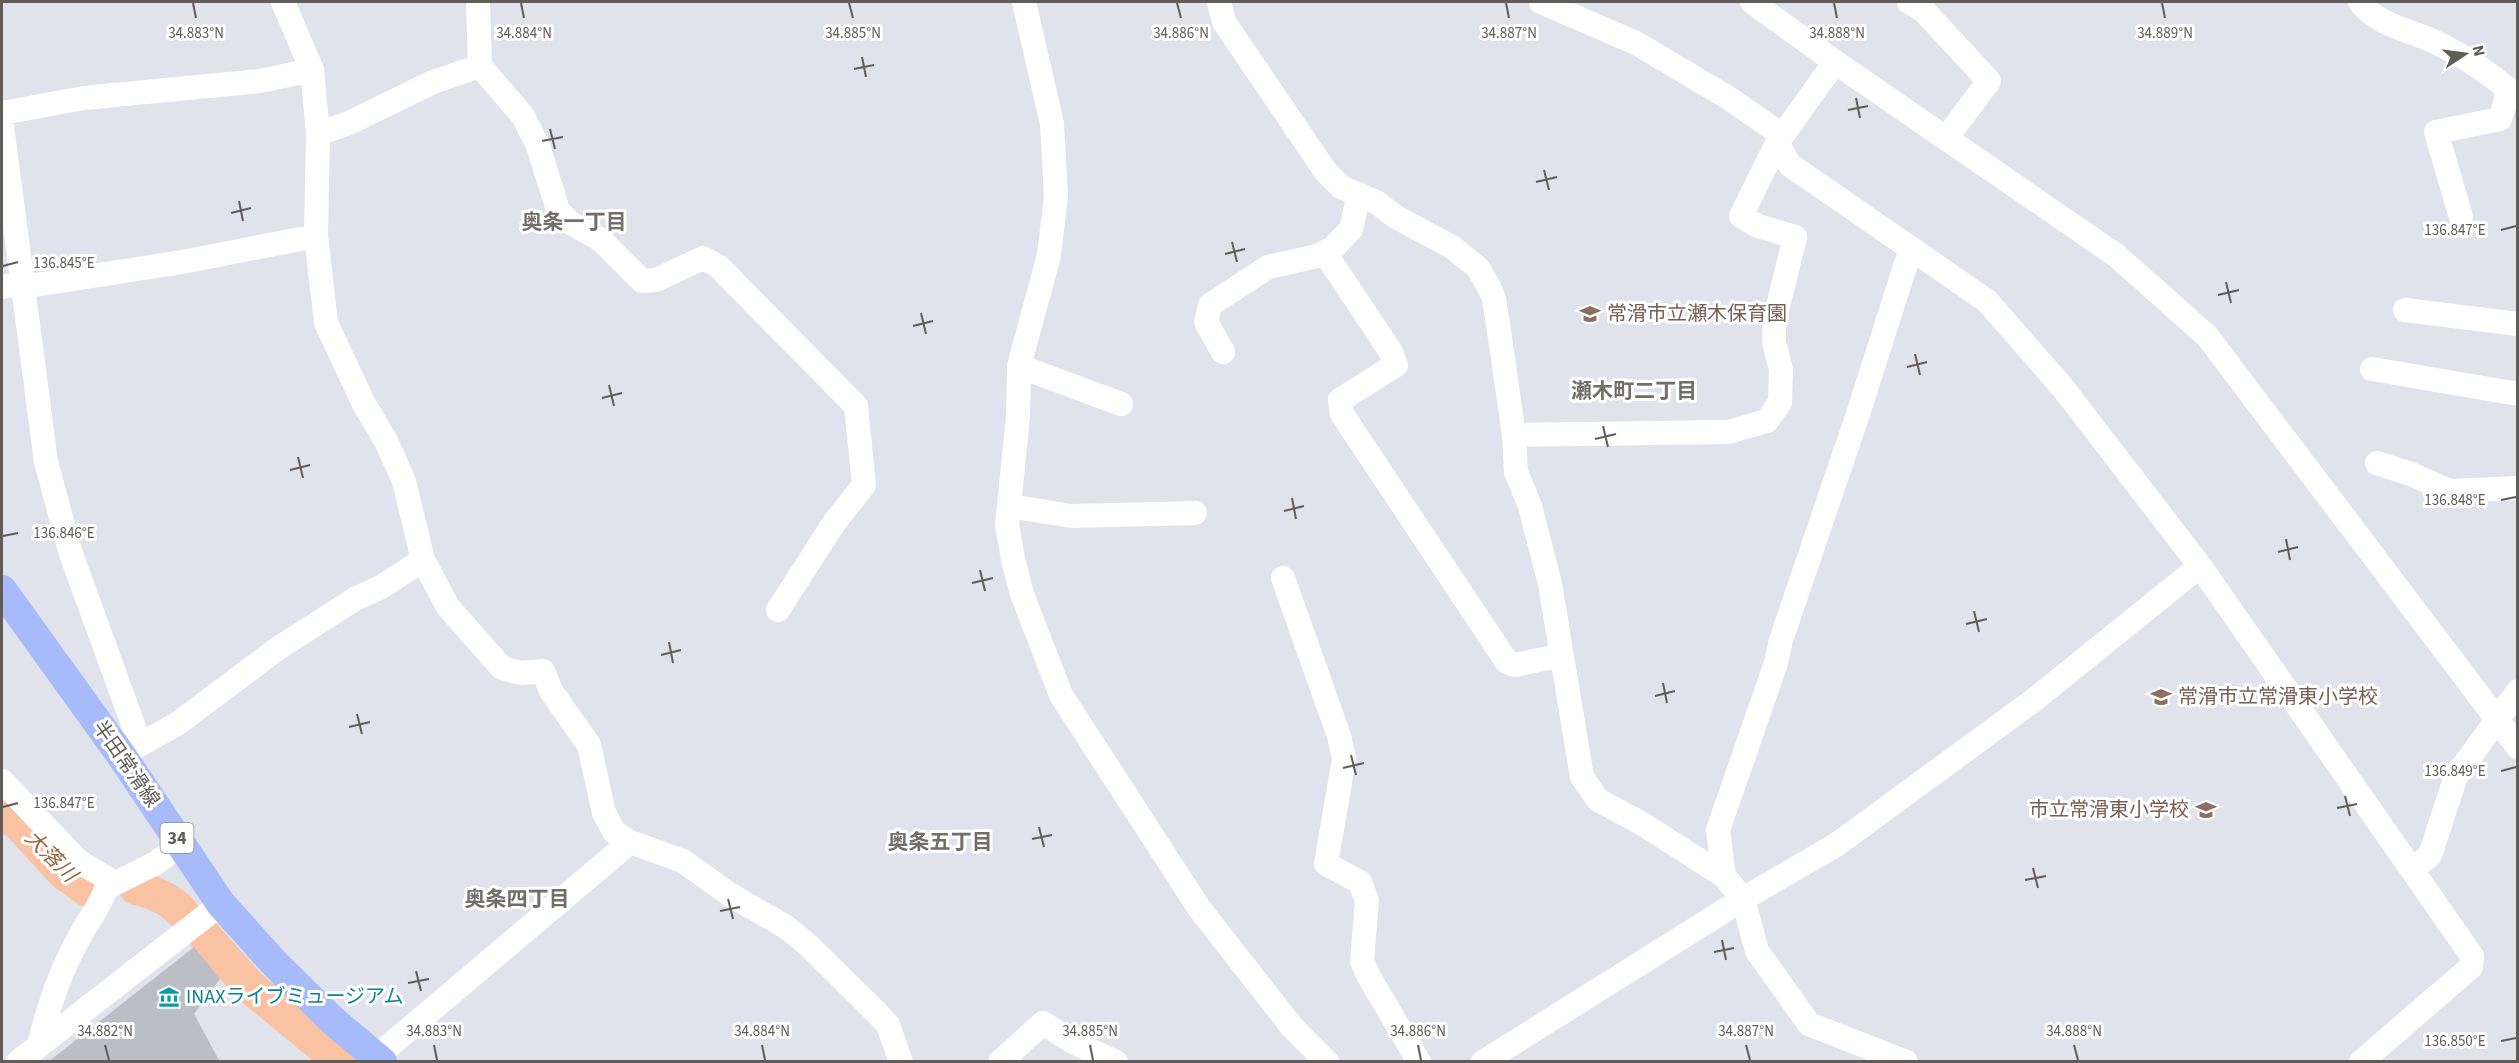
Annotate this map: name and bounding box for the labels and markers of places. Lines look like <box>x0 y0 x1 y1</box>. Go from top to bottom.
place label: 常滑市立瀬木保育園 <box>1607 300 1787 328</box>
school or university icon: 常滑市立瀬木保育園 <box>1578 302 1602 326</box>
place label: 常滑市立常滑東小学校 <box>2178 683 2378 711</box>
school or university icon: 常滑市立常滑東小学校 <box>2149 685 2173 709</box>
place label: 市立常滑東小学校 <box>2029 796 2189 824</box>
school or university icon: 市立常滑東小学校 <box>2194 798 2218 822</box>
place label: INAXライブミュージアム <box>186 983 404 1011</box>
museum icon: INAXライブミュージアム <box>157 985 181 1009</box>

